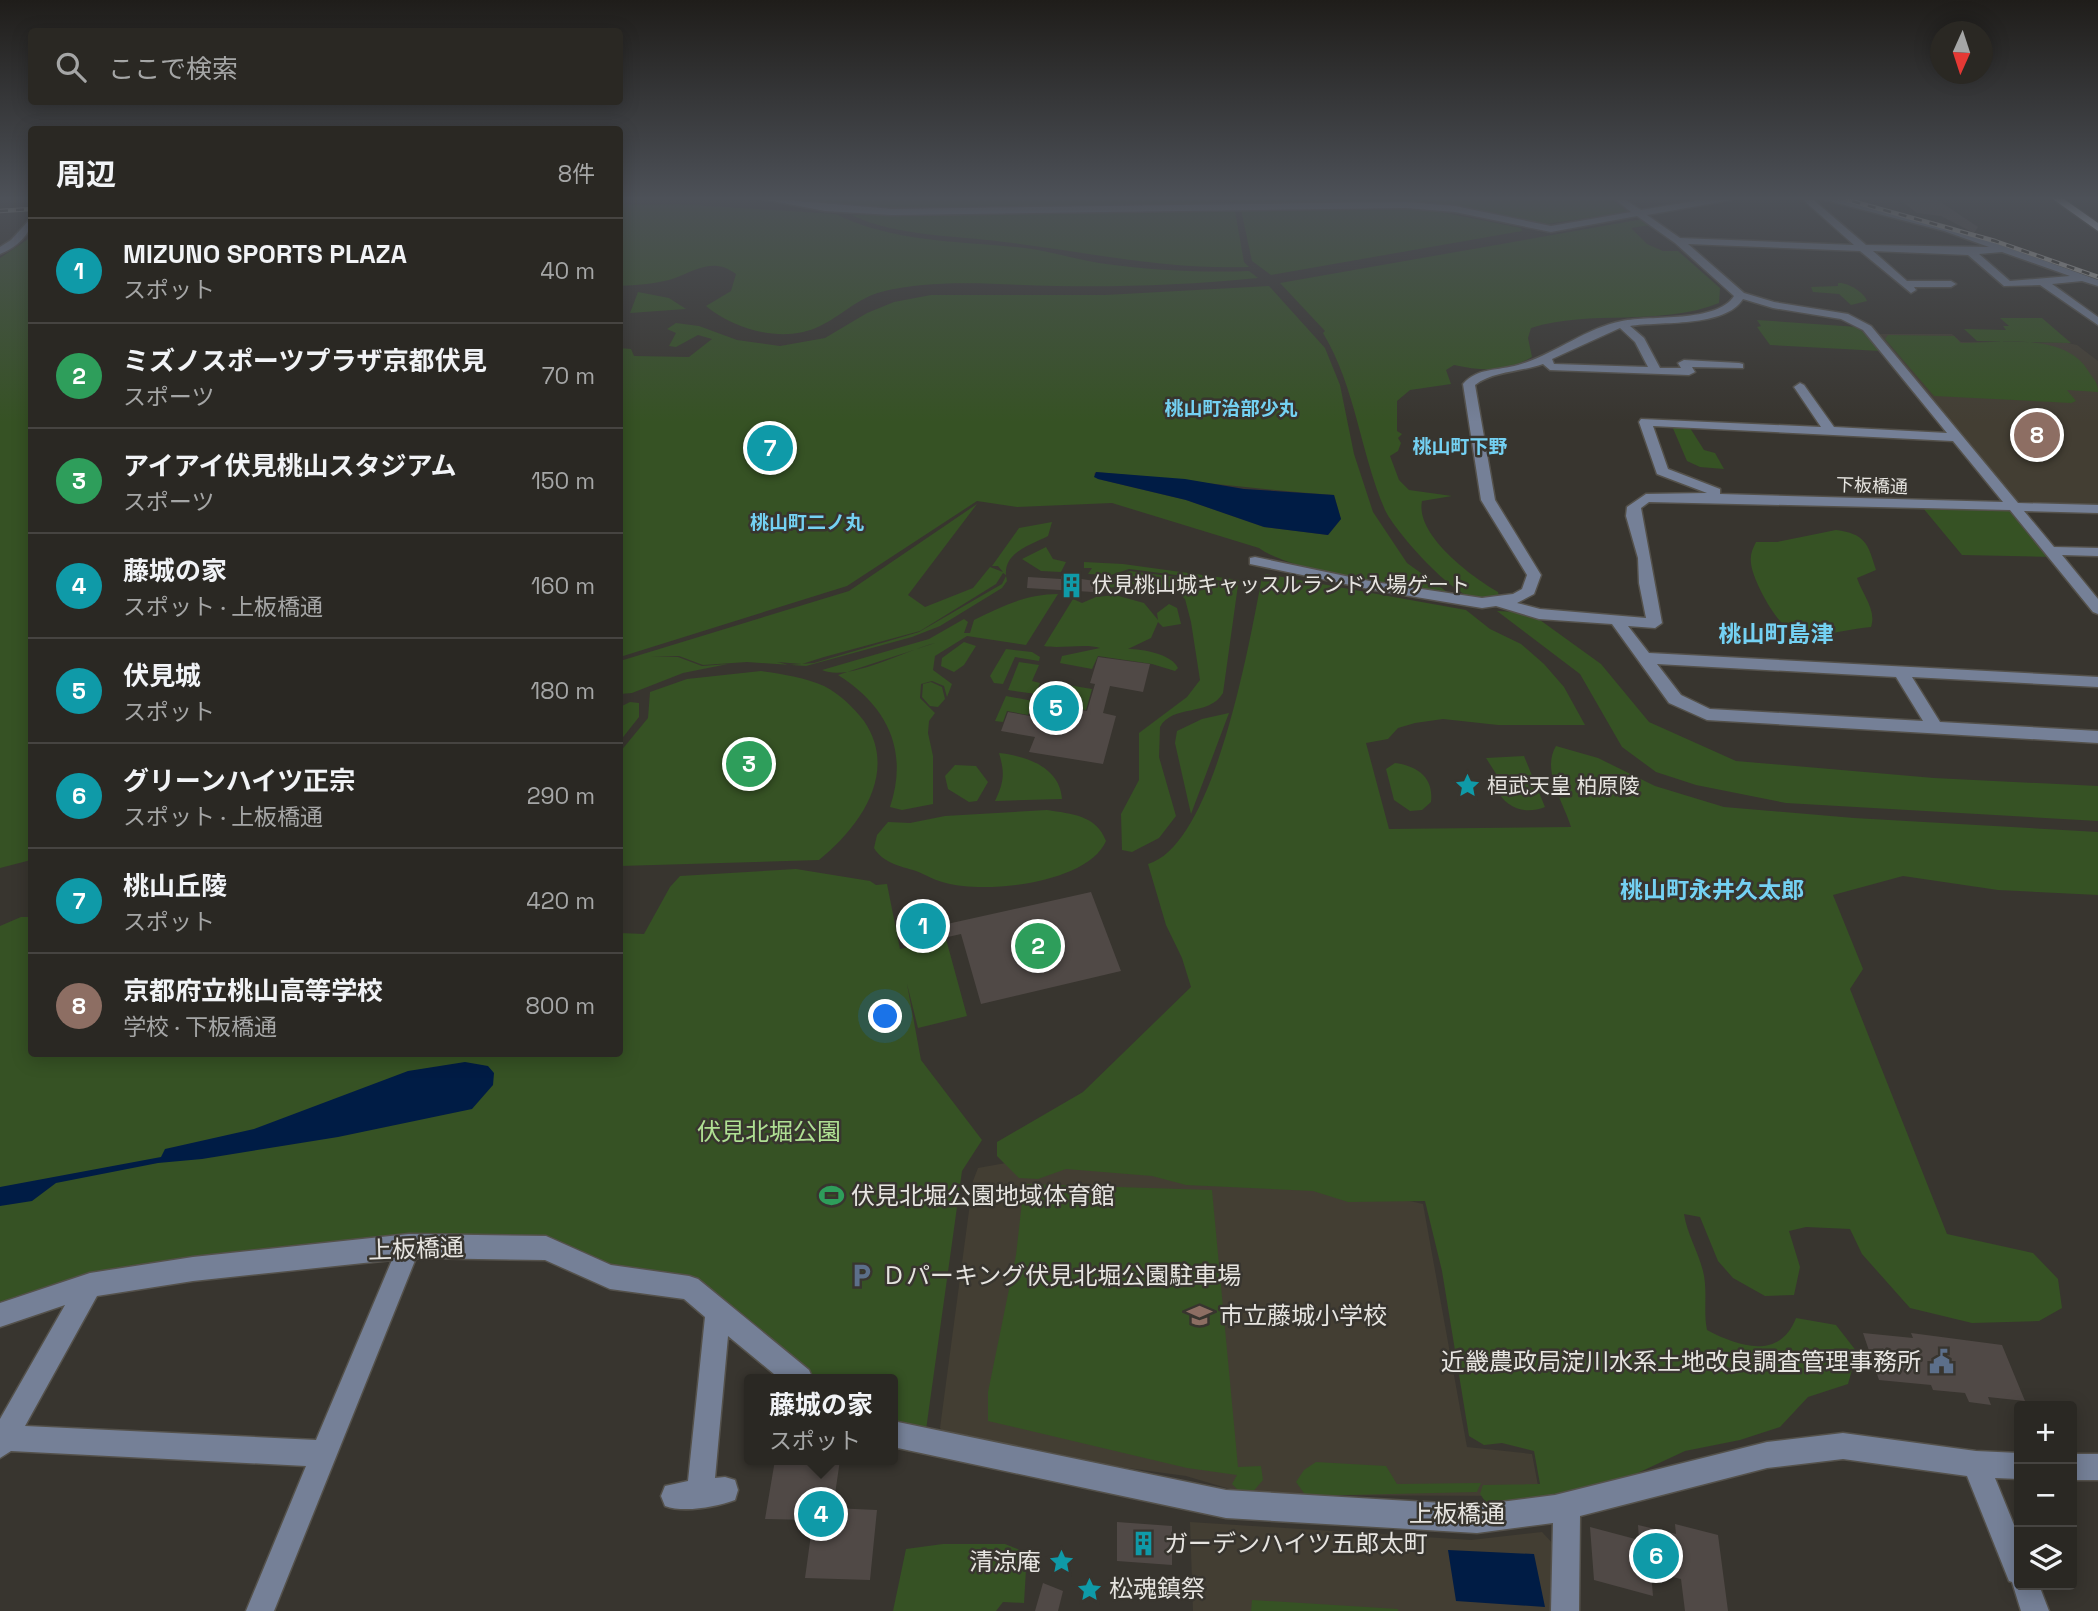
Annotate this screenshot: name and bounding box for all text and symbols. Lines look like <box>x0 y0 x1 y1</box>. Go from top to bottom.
north arrow <box>1930 21 1993 84</box>
search box <box>28 28 623 105</box>
icon: search <box>52 48 90 86</box>
text: ここで検索 <box>108 52 238 86</box>
text: 周辺 <box>56 155 116 194</box>
text: 8件 <box>558 159 595 189</box>
text: MIZUNO SPORTS PLAZA <box>123 237 407 271</box>
text: 1 <box>74 256 84 286</box>
text: 40 m <box>540 256 595 286</box>
text: スポット <box>123 275 215 305</box>
text: ミズノスポーツプラザ京都伏見 <box>123 344 486 378</box>
text: 2 <box>72 361 86 391</box>
text: 70 m <box>542 361 595 391</box>
text: スポーツ <box>123 382 215 412</box>
district label: 桃山町治部少丸 <box>1164 396 1298 421</box>
pin: 8 <box>2014 409 2060 461</box>
pin: 7 <box>747 422 793 474</box>
district label: 桃山町下野 <box>1412 434 1508 459</box>
text: アイアイ伏見桃山スタジアム <box>123 449 457 483</box>
text: 3 <box>72 466 86 496</box>
text: 150 m <box>531 466 595 496</box>
street label: 下板橋通 <box>1836 473 1908 498</box>
text: スポーツ <box>123 487 215 517</box>
district label: 桃山町二ノ丸 <box>750 510 864 535</box>
text: 藤城の家 <box>123 554 227 588</box>
text: 4 <box>72 571 86 601</box>
text: 160 m <box>531 571 595 601</box>
building icon: 伏見桃山城キャッスルランド入場ゲート <box>1058 571 1086 599</box>
place label: 伏見桃山城キャッスルランド入場ゲート <box>1092 571 1470 598</box>
text: スポット · 上板橋通 <box>123 592 323 622</box>
district label: 桃山町島津 <box>1719 619 1834 649</box>
text: 伏見城 <box>123 659 201 693</box>
text: 5 <box>72 676 86 706</box>
text: 180 m <box>531 676 595 706</box>
pin: 5 <box>1033 682 1079 734</box>
text: スポット <box>123 697 215 727</box>
pin: 3 <box>726 738 772 790</box>
text: グリーンハイツ正宗 <box>123 764 355 798</box>
place icon: 桓武天皇 柏原陵 <box>1453 772 1481 800</box>
place label: 桓武天皇 柏原陵 <box>1487 772 1639 799</box>
text: 6 <box>72 781 86 811</box>
text: 290 m <box>527 781 595 811</box>
text: スポット · 上板橋通 <box>123 802 323 832</box>
text: 桃山丘陵 <box>123 869 227 903</box>
district label: 桃山町永井久太郎 <box>1620 875 1804 905</box>
text: 7 <box>73 886 85 916</box>
text: 420 m <box>526 886 595 916</box>
pin: 1 <box>900 900 946 952</box>
text: スポット <box>123 907 215 937</box>
pin: 2 <box>1015 920 1061 972</box>
text: 京都府立桃山高等学校 <box>123 974 383 1008</box>
text: 8 <box>72 991 86 1021</box>
text: 800 m <box>525 991 595 1021</box>
your location <box>868 999 902 1033</box>
text: 学校 · 下板橋通 <box>123 1012 277 1042</box>
park label: 伏見北堀公園 <box>697 1116 841 1147</box>
place label: 伏見北堀公園地域体育館 <box>851 1180 1115 1211</box>
sports icon: 伏見北堀公園地域体育館 <box>817 1182 845 1210</box>
street label: 上板橋通 <box>367 1231 464 1266</box>
place label: Ｄパーキング伏見北堀公園駐車場 <box>882 1260 1241 1291</box>
parking icon: Ｄパーキング伏見北堀公園駐車場 <box>848 1262 876 1290</box>
place label: 市立藤城小学校 <box>1219 1300 1387 1331</box>
school or university icon: 市立藤城小学校 <box>1185 1302 1213 1330</box>
place label: 近畿農政局淀川水系土地改良調査管理事務所 <box>1441 1346 1921 1377</box>
public building icon: 近畿農政局淀川水系土地改良調査管理事務所 <box>1927 1348 1955 1376</box>
popup <box>744 1374 898 1465</box>
text: 藤城の家 <box>769 1388 873 1422</box>
map controls <box>2014 1401 2077 1590</box>
button: + <box>2014 1401 2077 1464</box>
text: スポット <box>769 1426 861 1456</box>
button: − <box>2014 1464 2077 1527</box>
pin: 4 <box>798 1488 844 1540</box>
street label: 上板橋通 <box>1409 1498 1505 1529</box>
button: layers <box>2014 1527 2077 1590</box>
place label: ガーデンハイツ五郎太町 <box>1164 1528 1428 1559</box>
building icon: ガーデンハイツ五郎太町 <box>1130 1530 1158 1558</box>
pin: 6 <box>1633 1530 1679 1582</box>
place label: 清涼庵 <box>969 1546 1041 1577</box>
place icon: 清涼庵 <box>1047 1548 1075 1576</box>
place label: 松魂鎮祭 <box>1109 1573 1205 1604</box>
place icon: 松魂鎮祭 <box>1075 1575 1103 1603</box>

